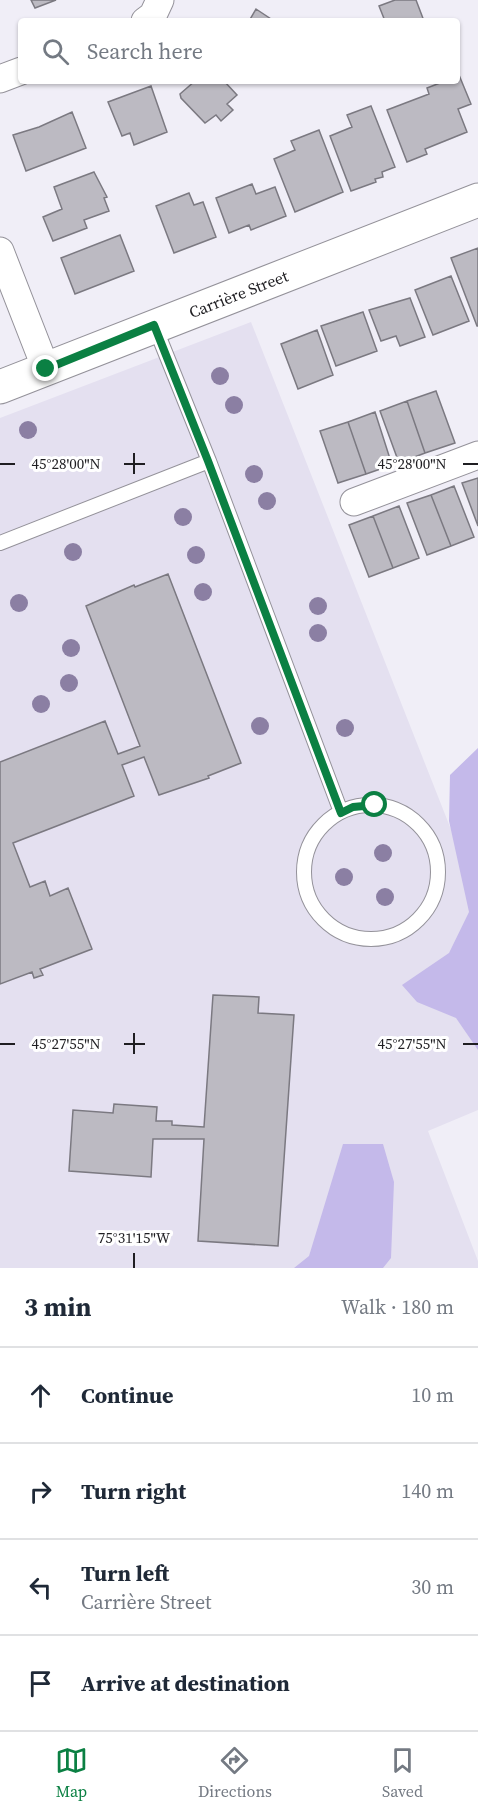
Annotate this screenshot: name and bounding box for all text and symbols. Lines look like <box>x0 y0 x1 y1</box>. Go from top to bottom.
search box <box>18 18 460 84</box>
icon: search <box>39 35 72 68</box>
text: Search here <box>87 36 203 66</box>
street label: Carrière Street <box>186 264 292 323</box>
route end <box>32 355 58 381</box>
text: 45°28'00"N <box>31 453 101 474</box>
text: 45°28'00"N <box>377 453 447 474</box>
route start <box>361 791 387 817</box>
text: 45°27'55"N <box>31 1033 101 1054</box>
text: 45°27'55"N <box>377 1033 447 1054</box>
text: 75°31'15"W <box>98 1227 171 1248</box>
text: 3 min <box>24 1289 91 1325</box>
text: Walk · 180 m <box>341 1293 454 1321</box>
icon: ahead <box>24 1379 57 1412</box>
text: Continue <box>81 1380 174 1410</box>
text: 10 m <box>411 1381 454 1409</box>
icon: right <box>24 1475 57 1508</box>
text: Turn right <box>81 1476 186 1506</box>
text: 140 m <box>401 1477 454 1505</box>
text: Turn left <box>81 1558 169 1588</box>
icon: left <box>24 1571 57 1604</box>
text: 30 m <box>411 1573 454 1601</box>
text: Carrière Street <box>81 1588 212 1616</box>
icon: arrive <box>24 1667 57 1700</box>
text: Arrive at destination <box>81 1668 290 1698</box>
tab: Map <box>55 1744 88 1802</box>
tab: Directions <box>198 1744 272 1802</box>
tab: Saved <box>382 1744 423 1802</box>

